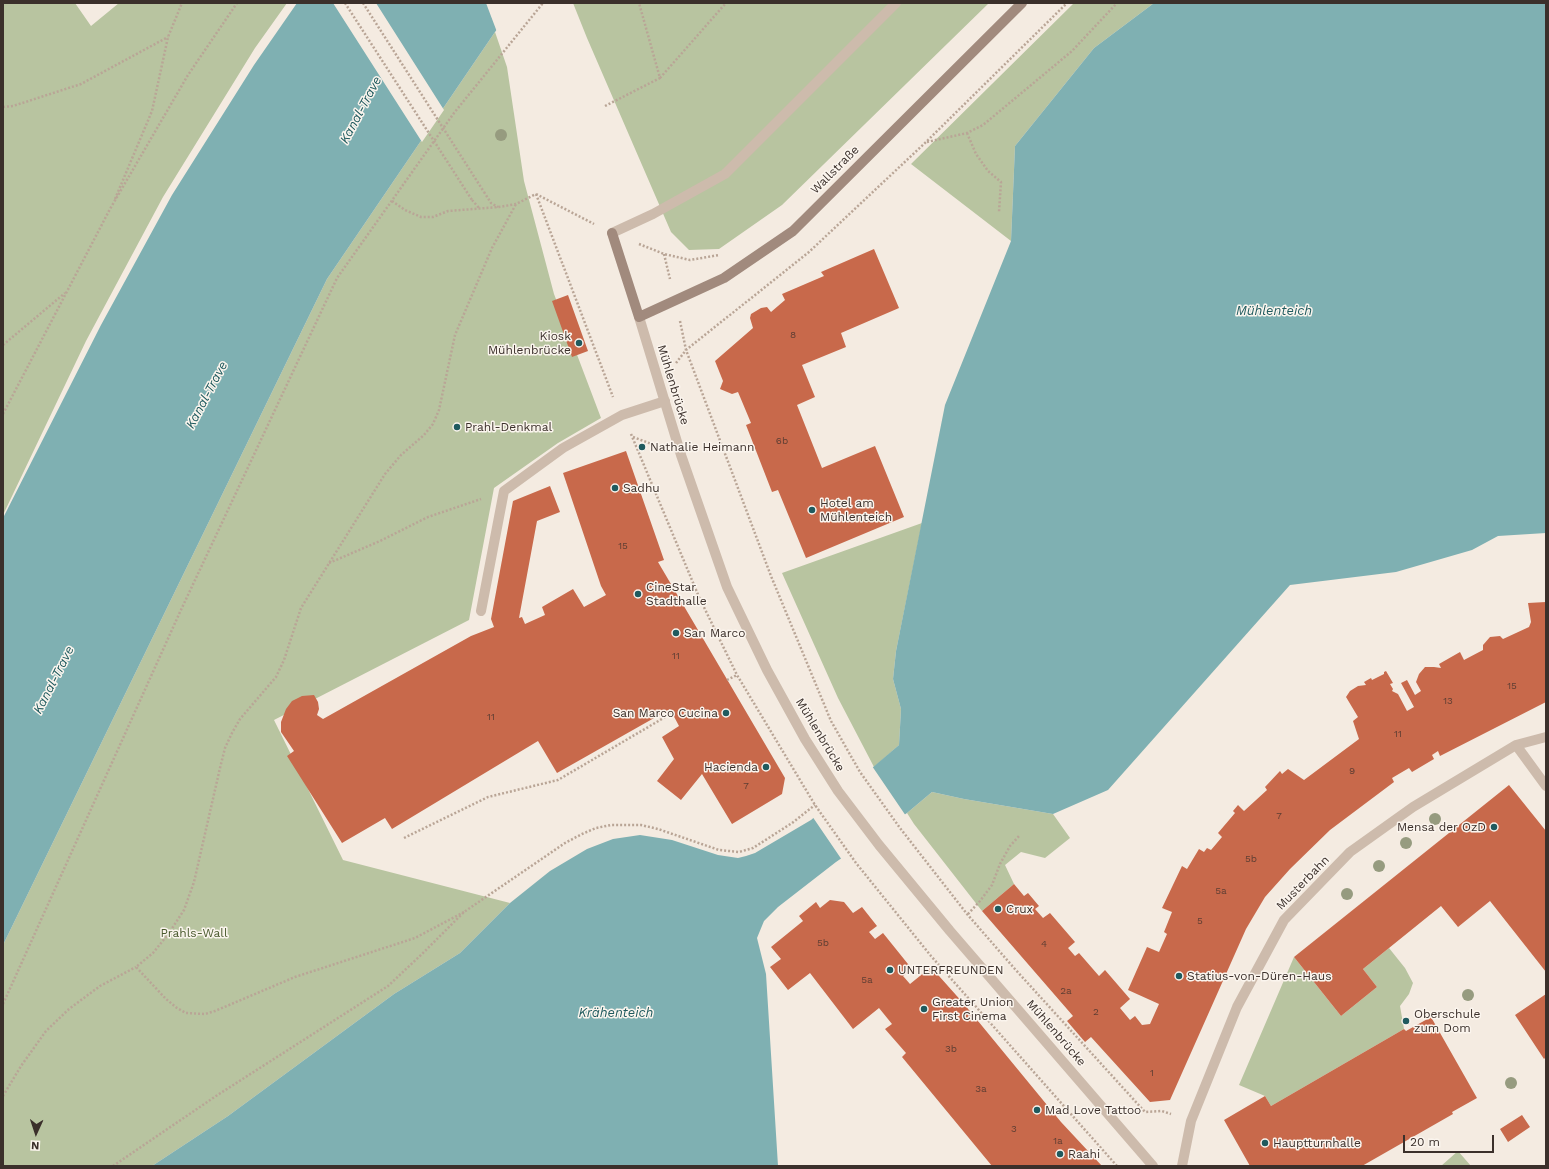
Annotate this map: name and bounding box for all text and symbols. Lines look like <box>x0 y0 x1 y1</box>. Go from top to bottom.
water label: Kanal-Trave <box>337 74 385 146</box>
street label: Wallstraße <box>808 143 862 197</box>
water label: Mühlenteich <box>1236 303 1312 319</box>
place label: Kiosk Mühlenbrücke <box>488 329 571 357</box>
house number: 8 <box>790 329 796 341</box>
marker: Kiosk Mühlenbrücke <box>574 338 584 348</box>
street label: Mühlenbrücke <box>654 343 692 427</box>
water label: Kanal-Trave <box>183 359 231 431</box>
place label: Prahl-Denkmal <box>465 420 552 434</box>
marker: Prahl-Denkmal <box>452 422 462 432</box>
house number: 6b <box>776 435 788 447</box>
place label: Nathalie Heimann <box>650 440 754 454</box>
marker: Nathalie Heimann <box>637 442 647 452</box>
place label: Sadhu <box>623 481 660 495</box>
marker: Sadhu <box>610 483 620 493</box>
place label: Hotel am Mühlenteich <box>820 496 892 524</box>
marker: Hotel am Mühlenteich <box>807 505 817 515</box>
house number: 15 <box>618 540 628 552</box>
place label: CineStar Stadthalle <box>646 580 707 608</box>
marker: CineStar Stadthalle <box>633 589 643 599</box>
place label: San Marco <box>684 626 745 640</box>
marker: San Marco <box>671 628 681 638</box>
water label: Kanal-Trave <box>30 643 78 717</box>
house number: 11 <box>672 650 680 662</box>
house number: 15 <box>1507 680 1517 692</box>
house number: 13 <box>1443 695 1453 707</box>
street label: Mühlenbrücke <box>792 696 848 774</box>
place label: San Marco Cucina <box>613 706 718 720</box>
marker: San Marco Cucina <box>721 708 731 718</box>
house number: 11 <box>487 711 495 723</box>
house number: 11 <box>1394 728 1402 740</box>
place label: Hacienda <box>704 760 758 774</box>
marker: Hacienda <box>761 762 771 772</box>
house number: 9 <box>1349 765 1355 777</box>
house number: 7 <box>743 780 749 792</box>
house number: 7 <box>1276 810 1282 822</box>
place label: Mensa der OzD <box>1397 820 1486 834</box>
marker: Mensa der OzD <box>1489 822 1499 832</box>
house number: 5b <box>1245 853 1257 865</box>
street label: Musterbahn <box>1274 853 1332 913</box>
house number: 5a <box>1215 885 1227 897</box>
place label: Crux <box>1006 902 1033 916</box>
marker: Crux <box>993 904 1003 914</box>
house number: 5 <box>1197 915 1203 927</box>
park label: Prahls-Wall <box>160 926 228 940</box>
house number: 5b <box>817 937 829 949</box>
house number: 4 <box>1041 938 1047 950</box>
place label: UNTERFREUNDEN <box>898 963 1004 977</box>
marker: UNTERFREUNDEN <box>885 965 895 975</box>
place label: Statius-von-Düren-Haus <box>1187 969 1332 983</box>
marker: Statius-von-Düren-Haus <box>1174 971 1184 981</box>
house number: 5a <box>861 974 873 986</box>
house number: 2a <box>1060 985 1072 997</box>
place label: Greater Union First Cinema <box>932 995 1013 1023</box>
street label: Mühlenbrücke <box>1023 997 1089 1069</box>
marker: Greater Union First Cinema <box>919 1004 929 1014</box>
water label: Krähenteich <box>579 1005 653 1021</box>
house number: 2 <box>1093 1006 1099 1018</box>
place label: Oberschule zum Dom <box>1414 1007 1480 1035</box>
marker: Oberschule zum Dom <box>1401 1016 1411 1026</box>
house number: 3b <box>945 1043 957 1055</box>
house number: 1 <box>1150 1067 1154 1079</box>
house number: 3a <box>975 1083 987 1095</box>
place label: Mad Love Tattoo <box>1045 1103 1141 1117</box>
marker: Mad Love Tattoo <box>1032 1105 1042 1115</box>
north arrow <box>16 1113 56 1153</box>
house number: 3 <box>1011 1123 1017 1135</box>
scale bar <box>1405 1127 1496 1153</box>
house number: 1a <box>1053 1135 1063 1147</box>
text: 20 m <box>1410 1135 1440 1149</box>
place label: Hauptturnhalle <box>1273 1136 1361 1150</box>
marker: Hauptturnhalle <box>1260 1138 1270 1148</box>
text: N <box>31 1139 40 1152</box>
place label: Raahi <box>1068 1147 1100 1161</box>
marker: Raahi <box>1055 1149 1065 1159</box>

